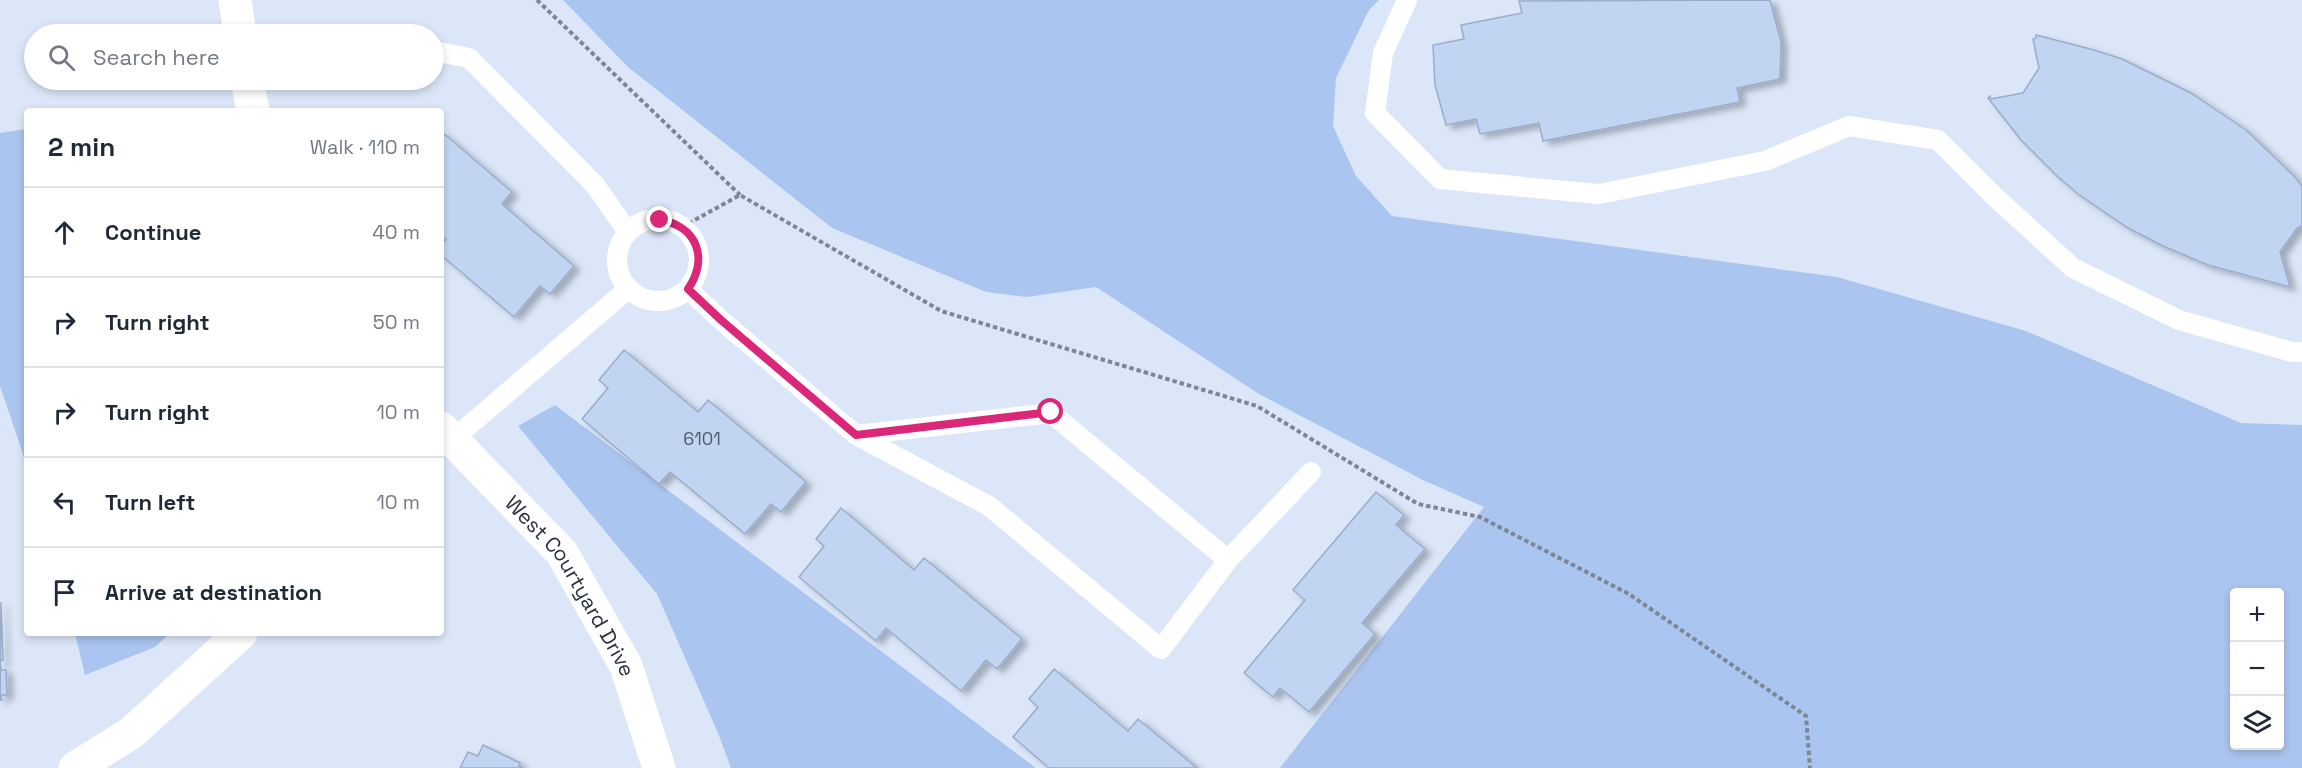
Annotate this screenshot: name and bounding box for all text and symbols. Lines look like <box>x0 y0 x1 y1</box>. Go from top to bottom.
search box <box>24 24 444 90</box>
icon: search <box>45 41 78 74</box>
text: Search here <box>93 43 220 71</box>
text: 2 min <box>48 130 115 164</box>
text: Walk · 110 m <box>310 134 420 160</box>
route end <box>646 206 672 232</box>
icon: ahead <box>48 216 81 249</box>
text: Continue <box>105 218 201 246</box>
text: 40 m <box>372 219 420 245</box>
icon: right <box>48 306 81 339</box>
text: Turn right <box>105 308 210 336</box>
text: 50 m <box>373 309 420 335</box>
icon: right <box>48 396 81 429</box>
text: Turn right <box>105 398 210 426</box>
route start <box>1037 398 1063 424</box>
text: 10 m <box>376 399 420 425</box>
house number: 6101 <box>683 427 721 450</box>
icon: left <box>48 486 81 519</box>
text: Turn left <box>105 488 195 516</box>
text: 10 m <box>376 489 420 515</box>
street label: West Courtyard Drive <box>500 489 642 679</box>
icon: arrive <box>48 576 81 609</box>
text: Arrive at destination <box>105 578 322 606</box>
map controls <box>2230 588 2284 750</box>
button: + <box>2230 588 2284 642</box>
button: − <box>2230 642 2284 696</box>
button: layers <box>2230 696 2284 750</box>

